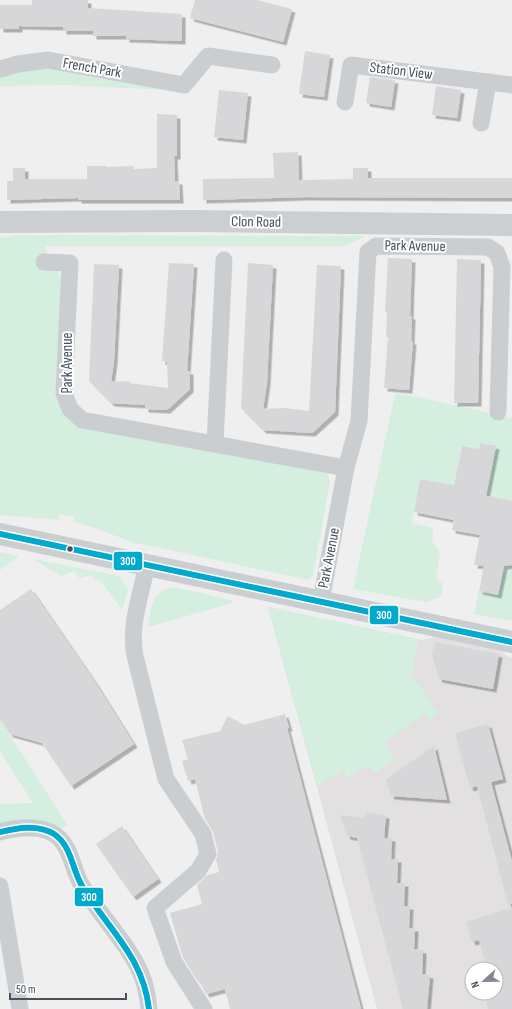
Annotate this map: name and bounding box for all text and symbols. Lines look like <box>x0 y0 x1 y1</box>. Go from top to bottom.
street label: French Park <box>61 54 123 83</box>
street label: Station View <box>369 58 434 84</box>
street label: Clon Road <box>231 212 281 232</box>
street label: Park Avenue <box>384 236 446 256</box>
street label: Park Avenue <box>58 332 77 394</box>
street label: Park Avenue <box>314 526 344 590</box>
unlabelled marker <box>65 544 75 554</box>
line badge: 300 <box>113 551 143 571</box>
text: 300 <box>120 555 136 568</box>
line badge: 300 <box>369 605 399 625</box>
text: 300 <box>376 609 392 622</box>
line badge: 300 <box>74 887 104 907</box>
text: 300 <box>81 891 97 904</box>
north arrow <box>464 961 504 1001</box>
scale bar <box>10 975 126 1001</box>
text: N <box>468 979 482 990</box>
text: 50 m <box>16 982 36 997</box>

